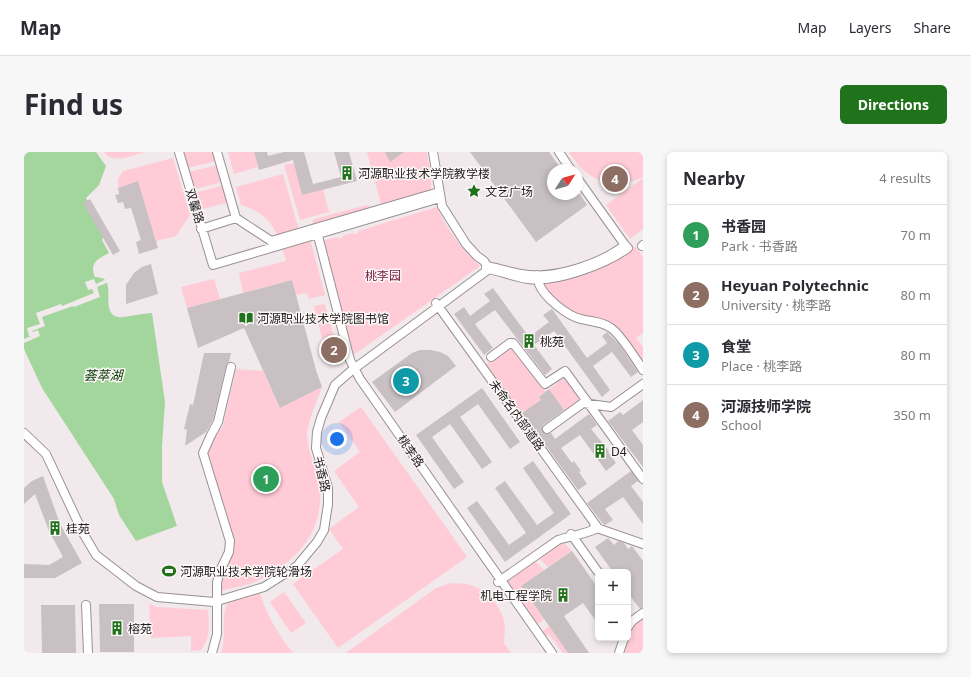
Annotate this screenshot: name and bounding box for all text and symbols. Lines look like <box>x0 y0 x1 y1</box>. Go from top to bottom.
text: Map <box>20 15 61 41</box>
text: Map <box>798 18 827 37</box>
text: Layers <box>849 18 891 37</box>
text: Share <box>913 18 951 37</box>
text: Find us <box>24 85 123 123</box>
button: Directions <box>840 85 947 124</box>
north arrow <box>547 164 583 200</box>
pin: 4 <box>602 164 628 194</box>
building icon: 河源职业技术学院教学楼 <box>339 165 355 181</box>
place label: 河源职业技术学院教学楼 <box>358 165 490 182</box>
text: Nearby <box>683 167 745 190</box>
text: 4 results <box>879 169 931 187</box>
place icon: 文艺广场 <box>466 183 482 199</box>
place label: 文艺广场 <box>485 183 533 200</box>
street label: 双馨路 <box>182 186 208 226</box>
text: 书香园 <box>721 216 766 236</box>
text: 1 <box>692 226 700 244</box>
text: 70 m <box>901 226 931 244</box>
text: Park · 书香路 <box>721 237 798 255</box>
park label: 桃李园 <box>365 267 401 284</box>
text: Heyuan Polytechnic <box>721 275 869 295</box>
text: 2 <box>692 286 700 304</box>
text: 80 m <box>901 286 931 304</box>
text: University · 桃李路 <box>721 296 831 314</box>
library icon: 河源职业技术学院图书馆 <box>238 310 254 326</box>
place label: 河源职业技术学院图书馆 <box>257 310 389 327</box>
building icon: 桃苑 <box>521 333 537 349</box>
place label: 桃苑 <box>540 333 564 350</box>
pin: 2 <box>321 335 347 365</box>
text: 食堂 <box>721 336 751 356</box>
text: 3 <box>692 346 700 364</box>
text: 80 m <box>901 346 931 364</box>
text: Place · 桃李路 <box>721 357 802 375</box>
water label: 荟萃湖 <box>83 366 124 384</box>
pin: 3 <box>393 366 419 396</box>
street label: 未命名内部道路 <box>485 376 549 454</box>
text: 河源技师学院 <box>721 396 811 416</box>
text: 4 <box>692 406 700 424</box>
text: 350 m <box>893 406 931 424</box>
text: School <box>721 416 762 434</box>
your location <box>327 429 347 449</box>
street label: 桃李路 <box>394 431 428 471</box>
building icon: D4 <box>592 443 608 459</box>
place label: D4 <box>611 443 627 460</box>
street label: 书香路 <box>309 454 335 494</box>
pin: 1 <box>253 464 279 494</box>
building icon: 桂苑 <box>47 520 63 536</box>
place label: 桂苑 <box>66 520 90 537</box>
sports icon: 河源职业技术学院轮滑场 <box>161 563 177 579</box>
place label: 河源职业技术学院轮滑场 <box>180 563 312 580</box>
map controls <box>595 569 631 641</box>
button: + <box>595 569 631 605</box>
place label: 机电工程学院 <box>480 587 552 604</box>
building icon: 机电工程学院 <box>555 587 571 603</box>
button: − <box>595 605 631 641</box>
building icon: 榕苑 <box>109 620 125 636</box>
place label: 榕苑 <box>128 620 152 637</box>

